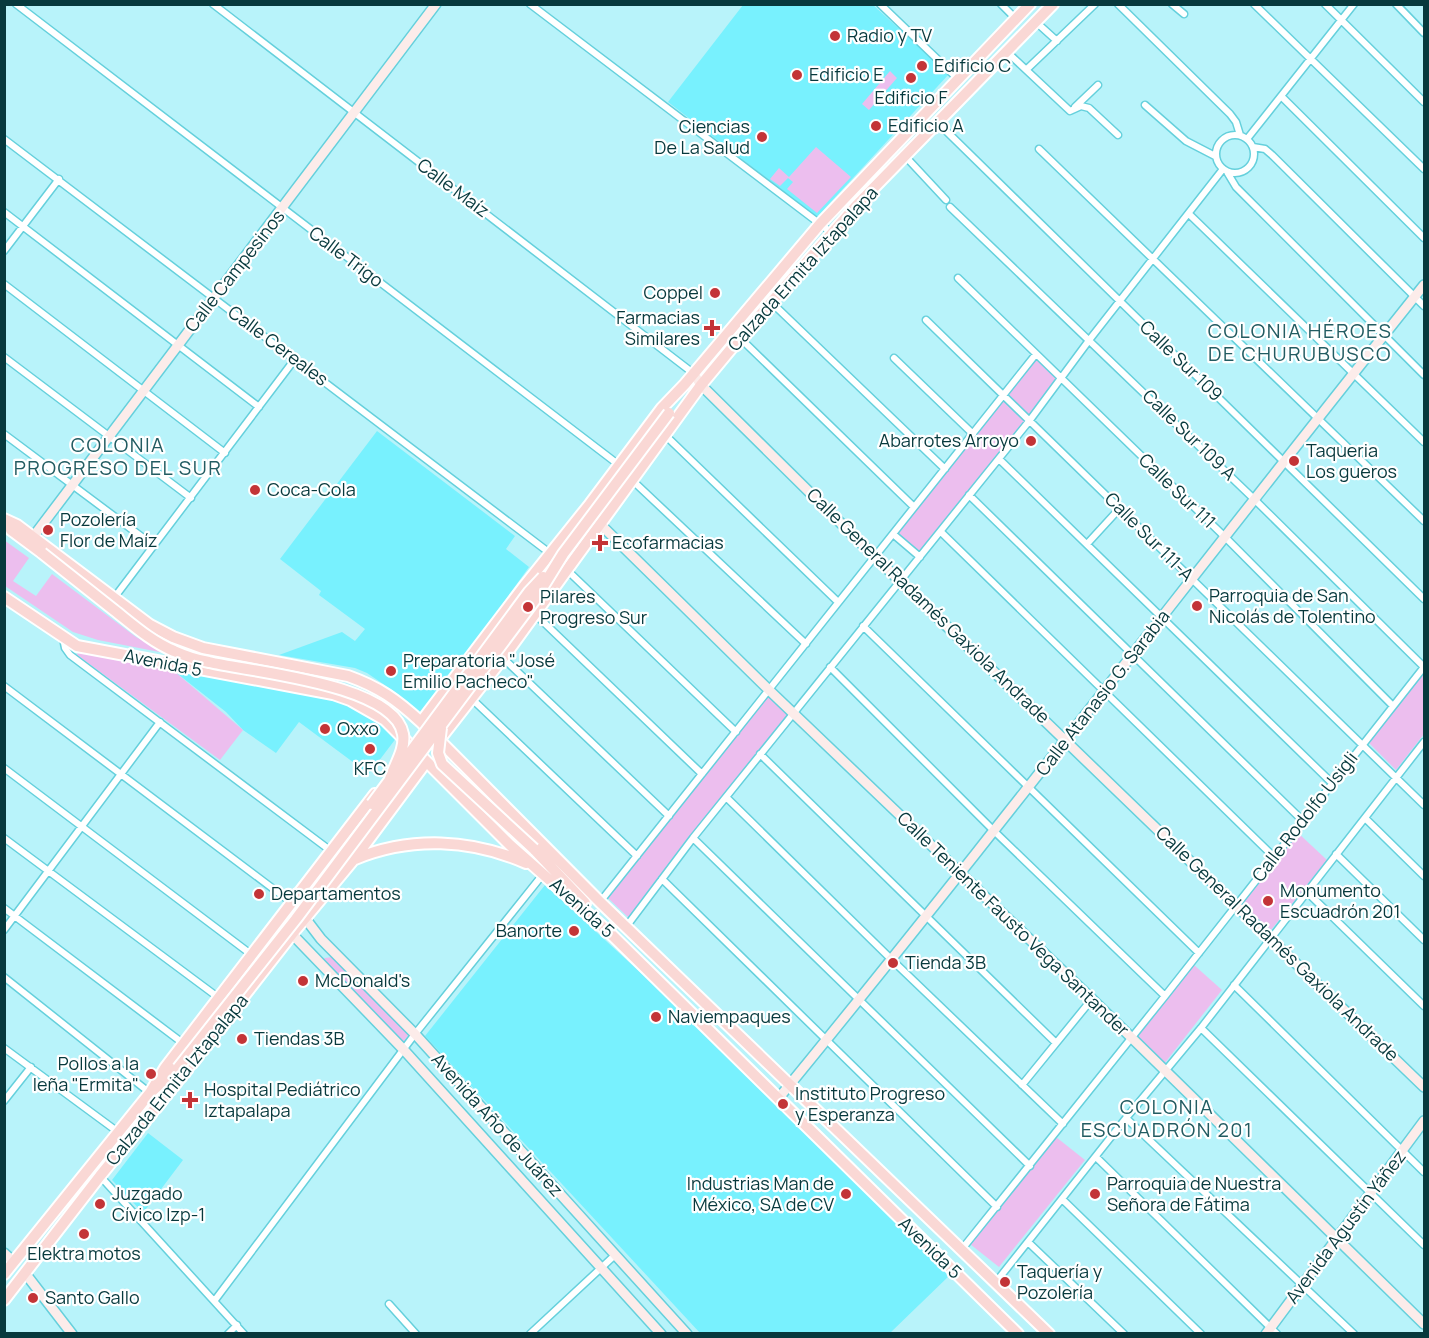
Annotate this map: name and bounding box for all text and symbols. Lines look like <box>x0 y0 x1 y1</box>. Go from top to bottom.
place label: Radio y TV <box>847 23 932 47</box>
marker: Radio y TV <box>828 29 842 43</box>
place label: Edificio C <box>934 53 1011 77</box>
marker: Edificio C <box>915 59 929 73</box>
place label: Edificio E <box>809 62 883 86</box>
marker: Edificio E <box>790 68 804 82</box>
marker: Edificio F <box>904 71 918 85</box>
place label: Edificio F <box>874 85 948 109</box>
place label: Edificio A <box>888 113 964 137</box>
place label: Ciencias De La Salud <box>654 114 750 159</box>
marker: Edificio A <box>869 119 883 133</box>
marker: Ciencias De La Salud <box>755 130 769 144</box>
street label: Calle Maíz <box>413 152 494 222</box>
street label: Calzada Ermita Iztapalapa <box>722 181 883 356</box>
street label: Calle Campesinos <box>179 204 290 336</box>
street label: Calle Trigo <box>305 220 389 292</box>
place label: Coppel <box>643 280 703 304</box>
marker: Coppel <box>708 286 722 300</box>
street label: Calle Cereales <box>224 300 334 391</box>
place label: Farmacias Similares <box>616 305 700 350</box>
street label: Calle Sur 109 <box>1135 315 1228 406</box>
district label: COLONIA HÉROES DE CHURUBUSCO <box>1208 317 1392 367</box>
marker: Farmacias Similares <box>705 321 719 335</box>
street label: Calle Sur 109 A <box>1138 383 1242 486</box>
place label: Abarrotes Arroyo <box>879 428 1019 452</box>
district label: COLONIA PROGRESO DEL SUR <box>14 431 222 481</box>
marker: Abarrotes Arroyo <box>1024 434 1038 448</box>
place label: Taqueria Los gueros <box>1306 438 1397 483</box>
street label: Calle Sur 111 <box>1134 447 1221 533</box>
marker: Taqueria Los gueros <box>1287 454 1301 468</box>
place label: Coca-Cola <box>267 477 356 501</box>
street label: Calle General Radamés Gaxiola Andrade <box>802 482 1055 728</box>
marker: Coca-Cola <box>248 483 262 497</box>
street label: Calle Sur 111-A <box>1100 486 1200 587</box>
place label: Pozolería Flor de Maíz <box>60 507 158 552</box>
marker: Pozolería Flor de Maíz <box>41 523 55 537</box>
place label: Ecofarmacias <box>612 530 724 554</box>
marker: Ecofarmacias <box>593 536 607 550</box>
place label: Parroquia de San Nicolás de Tolentino <box>1209 583 1376 628</box>
place label: Pilares Progreso Sur <box>540 584 648 629</box>
marker: Parroquia de San Nicolás de Tolentino <box>1190 599 1204 613</box>
marker: Pilares Progreso Sur <box>521 600 535 614</box>
street label: Calle Atanasio G. Sarabia <box>1030 605 1175 780</box>
street label: Avenida 5 <box>122 643 204 681</box>
place label: Preparatoria "José Emilio Pacheco" <box>403 648 555 693</box>
marker: Preparatoria "José Emilio Pacheco" <box>384 664 398 678</box>
place label: Oxxo <box>337 716 379 740</box>
marker: Oxxo <box>318 722 332 736</box>
marker: KFC <box>363 742 377 756</box>
street label: Calle Rodolfo Usigli <box>1246 747 1362 886</box>
place label: KFC <box>354 756 386 780</box>
street label: Calle Teniente Fausto Vega Santander <box>893 806 1135 1041</box>
street label: Calle General Radamés Gaxiola Andrade <box>1151 820 1404 1066</box>
street label: Avenida 5 <box>545 872 620 943</box>
place label: Monumento Escuadrón 201 <box>1280 878 1401 923</box>
place label: Departamentos <box>271 881 401 905</box>
marker: Departamentos <box>252 887 266 901</box>
marker: Monumento Escuadrón 201 <box>1261 894 1275 908</box>
place label: Banorte <box>496 918 562 942</box>
marker: Banorte <box>567 924 581 938</box>
place label: Tienda 3B <box>905 950 986 974</box>
marker: Tienda 3B <box>886 956 900 970</box>
place label: McDonald's <box>315 968 410 992</box>
marker: McDonald's <box>296 974 310 988</box>
street label: Calzada Ermita Iztapalapa <box>100 989 253 1170</box>
place label: Naviempaques <box>668 1004 791 1028</box>
marker: Naviempaques <box>649 1010 663 1024</box>
place label: Tiendas 3B <box>254 1026 345 1050</box>
marker: Tiendas 3B <box>235 1032 249 1046</box>
street label: Avenida Año de Juárez <box>427 1047 569 1201</box>
place label: Pollos a la leña "Ermita" <box>33 1051 139 1096</box>
marker: Pollos a la leña "Ermita" <box>144 1067 158 1081</box>
place label: Hospital Pediátrico Iztapalapa <box>204 1077 361 1122</box>
place label: Instituto Progreso y Esperanza <box>795 1081 945 1126</box>
marker: Hospital Pediátrico Iztapalapa <box>181 1091 199 1109</box>
district label: COLONIA ESCUADRÓN 201 <box>1081 1093 1253 1143</box>
marker: Instituto Progreso y Esperanza <box>776 1097 790 1111</box>
street label: Avenida Agustín Yáñez <box>1280 1145 1411 1308</box>
place label: Industrias Man de México, SA de CV <box>687 1171 834 1216</box>
place label: Parroquia de Nuestra Señora de Fátima <box>1107 1171 1281 1216</box>
place label: Juzgado Cívico Izp-1 <box>112 1181 205 1226</box>
marker: Industrias Man de México, SA de CV <box>839 1187 853 1201</box>
marker: Parroquia de Nuestra Señora de Fátima <box>1088 1187 1102 1201</box>
marker: Juzgado Cívico Izp-1 <box>93 1197 107 1211</box>
street label: Avenida 5 <box>894 1211 968 1283</box>
marker: Elektra motos <box>77 1227 91 1241</box>
place label: Elektra motos <box>27 1241 141 1265</box>
place label: Taquería y Pozolería <box>1017 1259 1103 1304</box>
marker: Taquería y Pozolería <box>998 1275 1012 1289</box>
place label: Santo Gallo <box>45 1285 140 1309</box>
marker: Santo Gallo <box>26 1291 40 1305</box>

